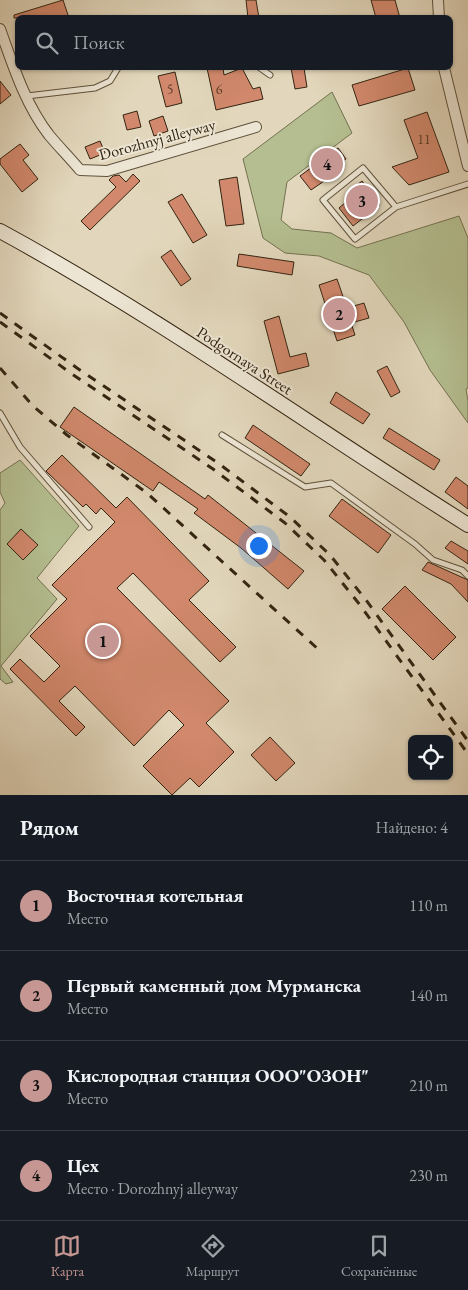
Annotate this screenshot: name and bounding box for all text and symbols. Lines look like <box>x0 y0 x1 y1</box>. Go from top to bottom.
search box <box>15 15 453 70</box>
icon: search <box>33 29 61 57</box>
text: Поиск <box>73 30 125 55</box>
house number: 5 <box>167 80 173 98</box>
house number: 6 <box>216 80 223 98</box>
street label: Dorozhnyj alleyway <box>96 114 219 165</box>
house number: 11 <box>417 130 431 148</box>
pin: 4 <box>311 145 343 183</box>
pin: 3 <box>346 182 378 220</box>
pin: 2 <box>323 295 355 333</box>
street label: Podgornaya Street <box>193 322 297 399</box>
your location <box>246 533 272 559</box>
pin: 1 <box>87 622 119 660</box>
map controls <box>408 735 453 780</box>
button: locate <box>408 735 453 780</box>
text: Рядом <box>20 814 79 841</box>
text: Найдено: 4 <box>376 817 448 838</box>
text: Восточная котельная <box>67 883 243 908</box>
text: 1 <box>32 895 40 916</box>
text: 110 m <box>409 895 448 916</box>
text: Место <box>67 908 108 929</box>
text: Первый каменный дом Мурманска <box>67 973 361 998</box>
text: 2 <box>32 985 40 1006</box>
text: 140 m <box>409 985 448 1006</box>
text: Место <box>67 998 108 1019</box>
text: Кислородная станция ООО"ОЗОН" <box>67 1063 369 1088</box>
text: 3 <box>32 1075 40 1096</box>
text: 210 m <box>409 1075 448 1096</box>
text: Место <box>67 1088 108 1109</box>
text: Цех <box>67 1153 99 1178</box>
text: 4 <box>32 1165 40 1186</box>
text: 230 m <box>409 1165 448 1186</box>
text: Место · Dorozhnyj alleyway <box>67 1178 238 1199</box>
tab: Карта <box>51 1232 84 1280</box>
tab: Маршрут <box>186 1232 239 1280</box>
tab: Сохранённые <box>341 1232 417 1280</box>

